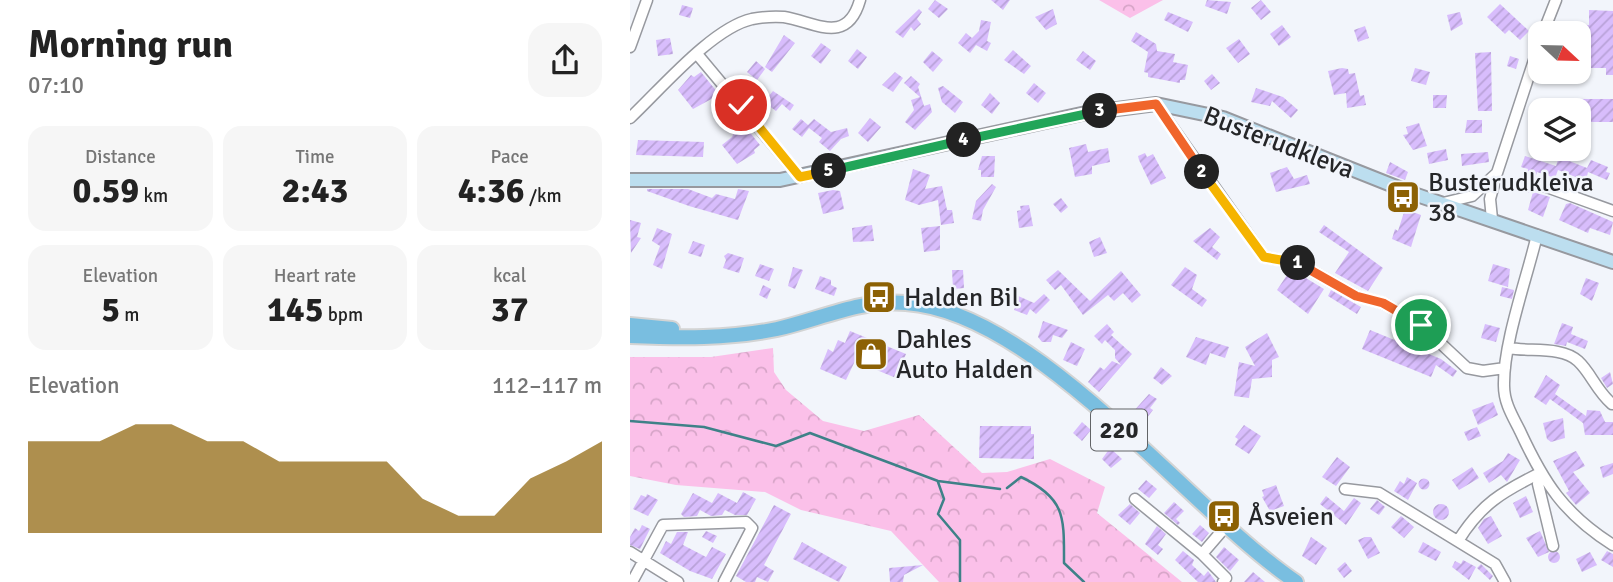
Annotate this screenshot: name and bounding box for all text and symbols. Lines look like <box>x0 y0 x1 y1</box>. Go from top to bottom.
text: Morning run <box>28 21 233 68</box>
north arrow <box>1528 21 1591 84</box>
map controls <box>1528 21 1591 161</box>
button: share <box>528 23 602 97</box>
text: 07:10 <box>28 71 84 100</box>
pin <box>711 75 771 135</box>
icon: check <box>722 86 760 124</box>
pin: 3 <box>1082 94 1118 128</box>
text: 3 <box>1094 98 1105 122</box>
button: layers <box>1528 98 1591 161</box>
street label: Busterudkleva <box>1199 100 1358 186</box>
pin: 4 <box>946 122 982 158</box>
text: 4 <box>958 127 969 151</box>
text: Distance <box>85 145 156 169</box>
text: Time <box>295 145 335 169</box>
text: Pace <box>491 145 529 169</box>
pin: 5 <box>812 154 846 188</box>
pin: 2 <box>1184 154 1220 190</box>
text: 5 <box>823 158 834 182</box>
text: 2 <box>1196 159 1207 183</box>
place label: Busterudkleiva 38 <box>1428 167 1594 229</box>
text: 0.59 <box>73 169 139 212</box>
text: 2:43 <box>281 169 349 212</box>
text: 4:36 <box>458 169 525 212</box>
bus stop icon: Busterudkleiva 38 <box>1384 178 1422 216</box>
text: km <box>139 184 168 208</box>
text: /km <box>525 184 562 208</box>
pin: 1 <box>1280 246 1316 280</box>
text: 1 <box>1292 250 1303 274</box>
text: Elevation <box>82 264 158 288</box>
text: Heart rate <box>274 264 356 288</box>
text: kcal <box>493 264 526 288</box>
bus stop icon: Halden Bil <box>860 278 898 316</box>
place label: Halden Bil <box>904 282 1019 314</box>
text: 5 <box>101 288 120 331</box>
text: 145 <box>267 288 324 331</box>
text: 37 <box>491 288 529 331</box>
pin <box>1391 295 1451 355</box>
text: m <box>120 303 139 327</box>
text: bpm <box>324 303 363 327</box>
icon: arrive <box>1402 306 1440 344</box>
place label: Dahles Auto Halden <box>896 324 1033 386</box>
shop icon: Dahles Auto Halden <box>852 335 890 373</box>
text: Elevation <box>28 371 120 400</box>
text: 112–117 m <box>492 371 602 400</box>
road number: 220 <box>1091 410 1147 450</box>
bus stop icon: Åsveien <box>1205 497 1243 535</box>
place label: Åsveien <box>1248 501 1334 533</box>

